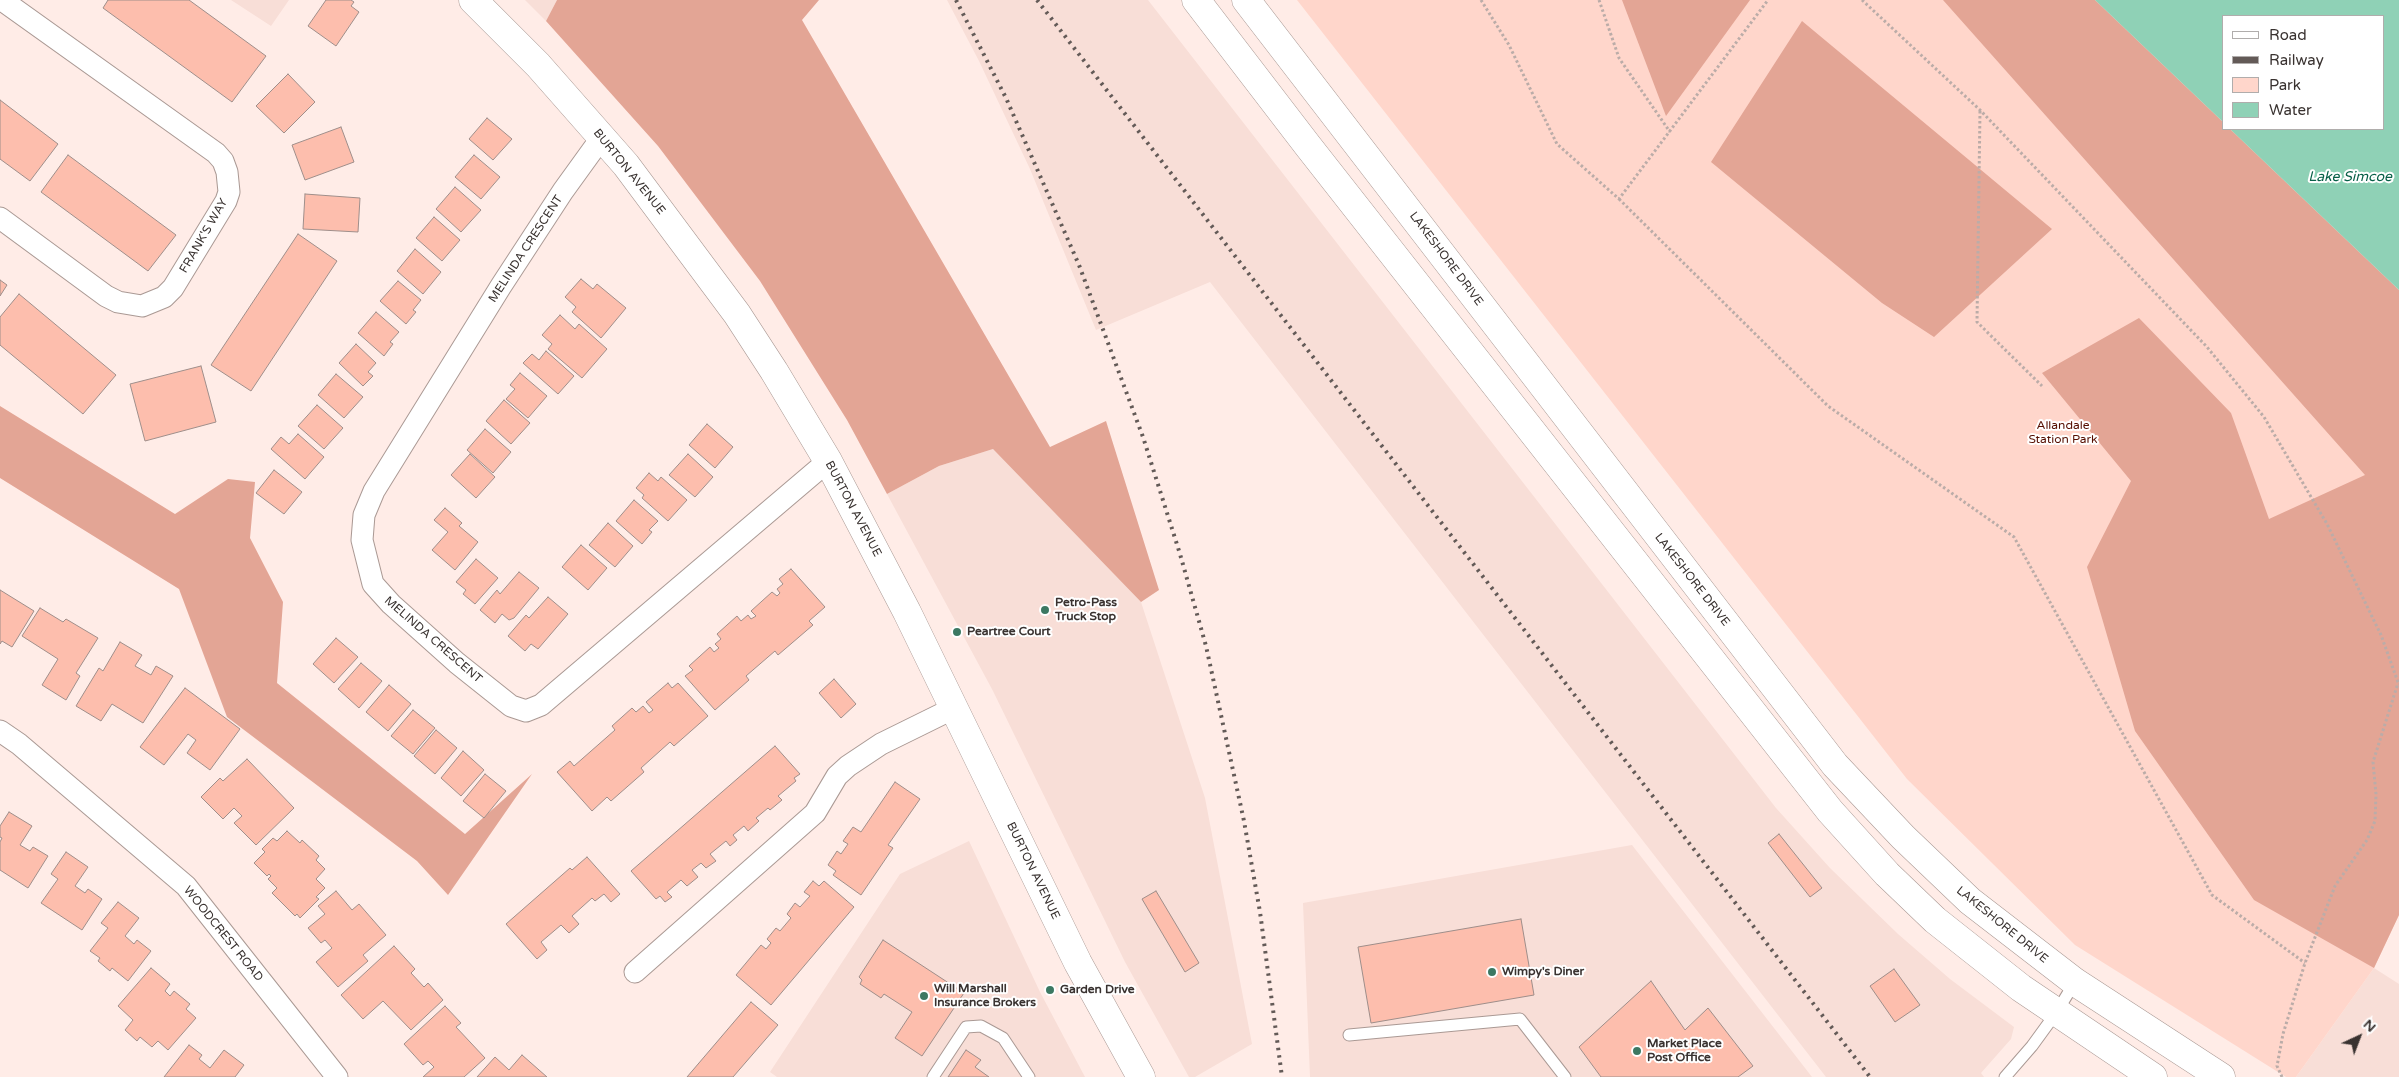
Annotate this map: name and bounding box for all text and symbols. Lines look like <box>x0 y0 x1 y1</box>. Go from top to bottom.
legend <box>2222 15 2384 130</box>
text: Road <box>2269 26 2307 44</box>
text: Railway <box>2269 51 2324 69</box>
text: Park <box>2269 76 2301 94</box>
text: Water <box>2269 101 2312 119</box>
street label: BURTON AVENUE <box>590 126 668 218</box>
water label: Lake Simcoe <box>2308 169 2392 185</box>
street label: MELINDA CRESCENT <box>486 193 566 305</box>
street label: FRANK'S WAY <box>177 196 231 276</box>
street label: LAKESHORE DRIVE <box>1406 209 1486 309</box>
park label: Allandale Station Park <box>2028 419 2098 447</box>
street label: BURTON AVENUE <box>822 459 884 559</box>
street label: LAKESHORE DRIVE <box>1651 531 1733 629</box>
street label: MELINDA CRESCENT <box>381 594 485 686</box>
place label: Petro-Pass Truck Stop <box>1055 596 1117 624</box>
marker: Petro-Pass Truck Stop <box>1039 604 1051 616</box>
place label: Peartree Court <box>967 625 1051 639</box>
marker: Peartree Court <box>951 626 963 638</box>
street label: BURTON AVENUE <box>1003 820 1063 922</box>
street label: WOODCREST ROAD <box>180 883 266 985</box>
street label: LAKESHORE DRIVE <box>1953 884 2051 966</box>
place label: Wimpy's Diner <box>1502 965 1584 979</box>
marker: Wimpy's Diner <box>1486 966 1498 978</box>
place label: Will Marshall Insurance Brokers <box>934 982 1036 1010</box>
place label: Garden Drive <box>1060 983 1135 997</box>
marker: Garden Drive <box>1044 984 1056 996</box>
marker: Will Marshall Insurance Brokers <box>918 990 930 1002</box>
north arrow <box>2334 1012 2384 1062</box>
text: N <box>2360 1016 2379 1036</box>
place label: Market Place Post Office <box>1647 1037 1722 1065</box>
marker: Market Place Post Office <box>1631 1045 1643 1057</box>

